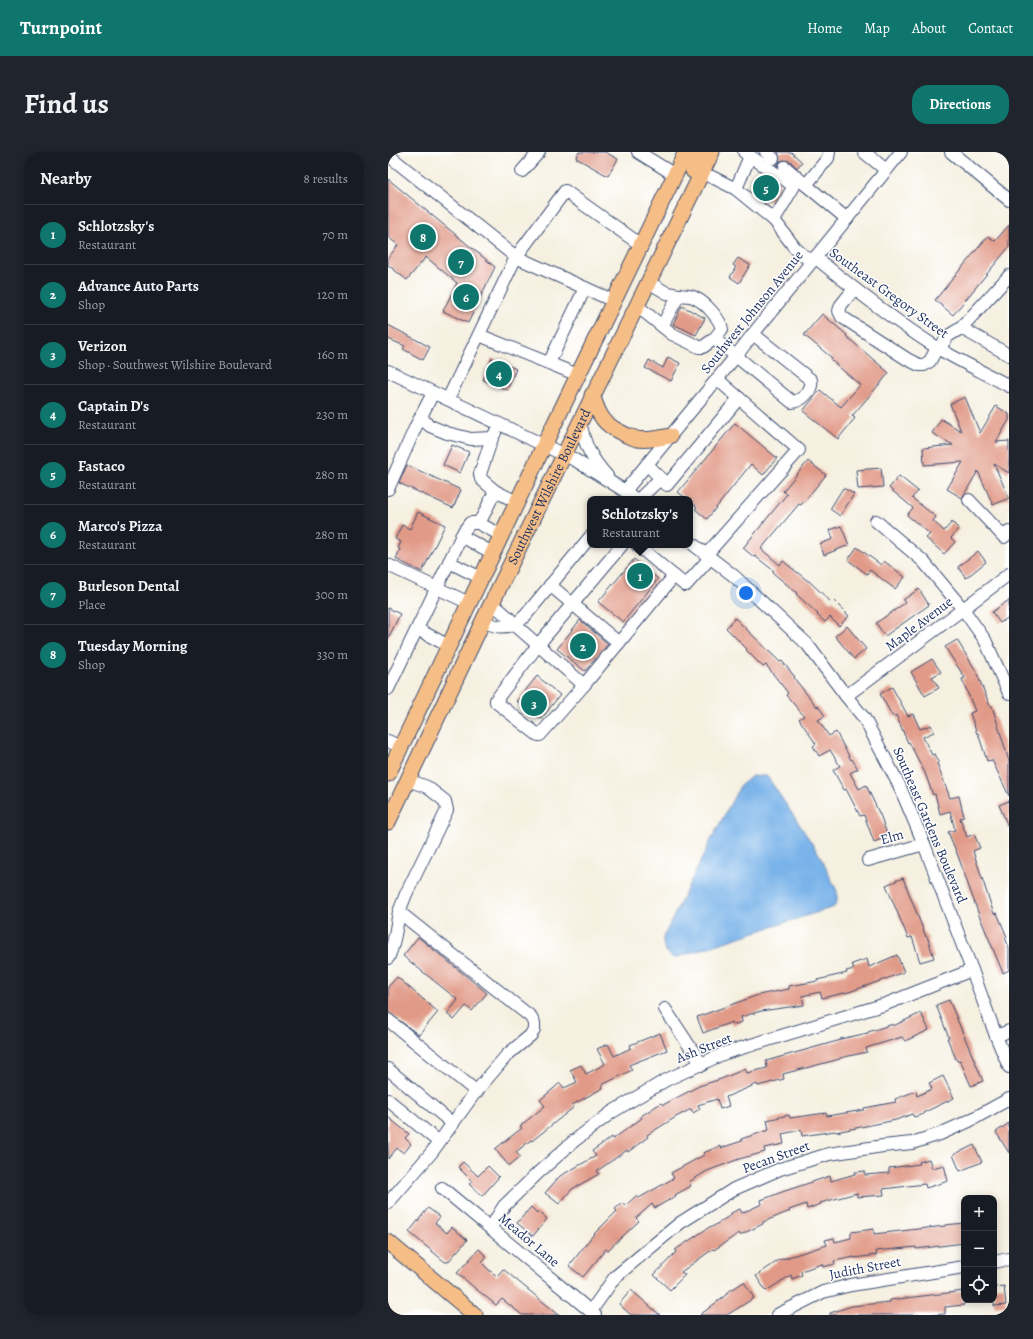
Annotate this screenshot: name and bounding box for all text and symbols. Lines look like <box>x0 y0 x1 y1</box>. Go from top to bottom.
text: Turnpoint <box>20 15 102 41</box>
text: Home <box>807 19 842 38</box>
text: Map <box>864 19 890 38</box>
text: About <box>912 19 946 38</box>
text: Contact <box>968 19 1013 38</box>
text: Find us <box>24 85 109 123</box>
button: Directions <box>912 85 1009 124</box>
text: Nearby <box>40 167 91 190</box>
text: 8 results <box>304 170 348 187</box>
pin: 5 <box>753 173 779 203</box>
text: Schlotzsky's <box>78 216 154 236</box>
pin: 8 <box>410 222 436 252</box>
text: 1 <box>51 226 55 243</box>
text: 70 m <box>322 226 348 243</box>
text: Restaurant <box>78 236 136 253</box>
street label: Southeast Gregory Street <box>826 243 953 343</box>
street label: Southwest Johnson Avenue <box>696 246 808 378</box>
pin: 7 <box>448 247 474 277</box>
text: Advance Auto Parts <box>78 276 199 296</box>
pin: 6 <box>453 282 479 312</box>
text: 2 <box>50 286 56 303</box>
text: 120 m <box>317 286 348 303</box>
text: Shop <box>78 296 105 313</box>
text: Verizon <box>78 336 127 356</box>
text: 3 <box>50 346 56 363</box>
text: 160 m <box>317 346 348 363</box>
text: Shop · Southwest Wilshire Boulevard <box>78 356 272 373</box>
pin: 4 <box>486 359 512 389</box>
text: Captain D's <box>78 396 149 416</box>
street label: Southwest Wilshire Boulevard <box>502 405 595 568</box>
text: 4 <box>50 406 56 423</box>
text: 230 m <box>316 406 348 423</box>
text: Restaurant <box>78 416 136 433</box>
text: Fastaco <box>78 456 125 476</box>
text: 5 <box>50 466 56 483</box>
text: 280 m <box>315 466 348 483</box>
text: Restaurant <box>78 476 136 493</box>
popup <box>587 496 693 548</box>
text: Schlotzsky's <box>602 504 678 524</box>
text: Marco's Pizza <box>78 516 162 536</box>
text: Restaurant <box>602 524 660 541</box>
text: 6 <box>50 526 56 543</box>
text: 280 m <box>315 526 348 543</box>
text: Restaurant <box>78 536 136 553</box>
pin: 1 <box>627 561 653 591</box>
text: Burleson Dental <box>78 576 179 596</box>
your location <box>736 583 756 603</box>
text: 7 <box>50 586 56 603</box>
text: 300 m <box>315 586 348 603</box>
street label: Maple Avenue <box>881 592 957 656</box>
text: Place <box>78 596 106 613</box>
pin: 2 <box>570 631 596 661</box>
text: Tuesday Morning <box>78 636 187 656</box>
text: 8 <box>50 646 56 663</box>
text: 330 m <box>317 646 348 663</box>
text: Shop <box>78 656 105 673</box>
pin: 3 <box>521 688 547 718</box>
street label: Southeast Gardens Boulevard <box>888 744 972 907</box>
street label: Elm <box>878 825 906 849</box>
street label: Ash Street <box>672 1028 735 1068</box>
street label: Pecan Street <box>740 1136 813 1178</box>
map controls <box>961 1195 997 1303</box>
button: + <box>961 1195 997 1231</box>
street label: Meador Lane <box>494 1209 564 1271</box>
button: − <box>961 1231 997 1267</box>
street label: Judith Street <box>828 1252 903 1284</box>
button: locate <box>961 1267 997 1303</box>

